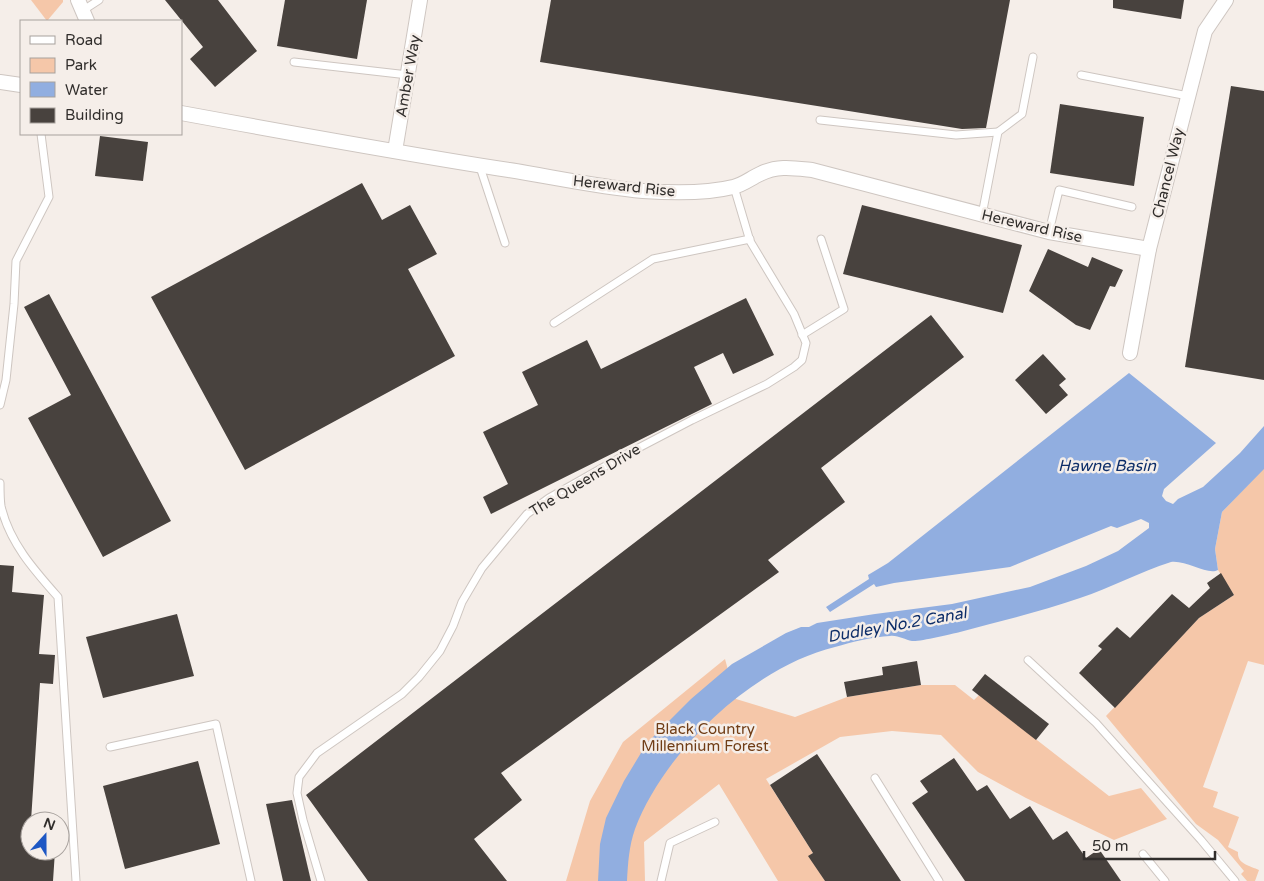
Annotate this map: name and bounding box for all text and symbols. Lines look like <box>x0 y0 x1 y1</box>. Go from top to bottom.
legend <box>20 20 182 135</box>
text: Road <box>65 31 103 49</box>
street label: Amber Way <box>392 33 424 119</box>
text: Park <box>65 56 97 74</box>
text: Water <box>65 81 108 99</box>
text: Building <box>65 106 124 124</box>
street label: Chancel Way <box>1148 126 1188 220</box>
street label: Hereward Rise <box>572 172 676 200</box>
street label: Hereward Rise <box>980 206 1084 246</box>
street label: The Queens Drive <box>526 440 644 520</box>
water label: Hawne Basin <box>1058 456 1157 476</box>
water label: Dudley No.2 Canal <box>826 603 970 647</box>
park label: Black Country Millennium Forest <box>641 720 769 755</box>
north arrow <box>20 811 70 861</box>
text: N <box>41 814 58 834</box>
scale bar <box>1084 828 1215 860</box>
text: 50 m <box>1092 837 1129 855</box>

